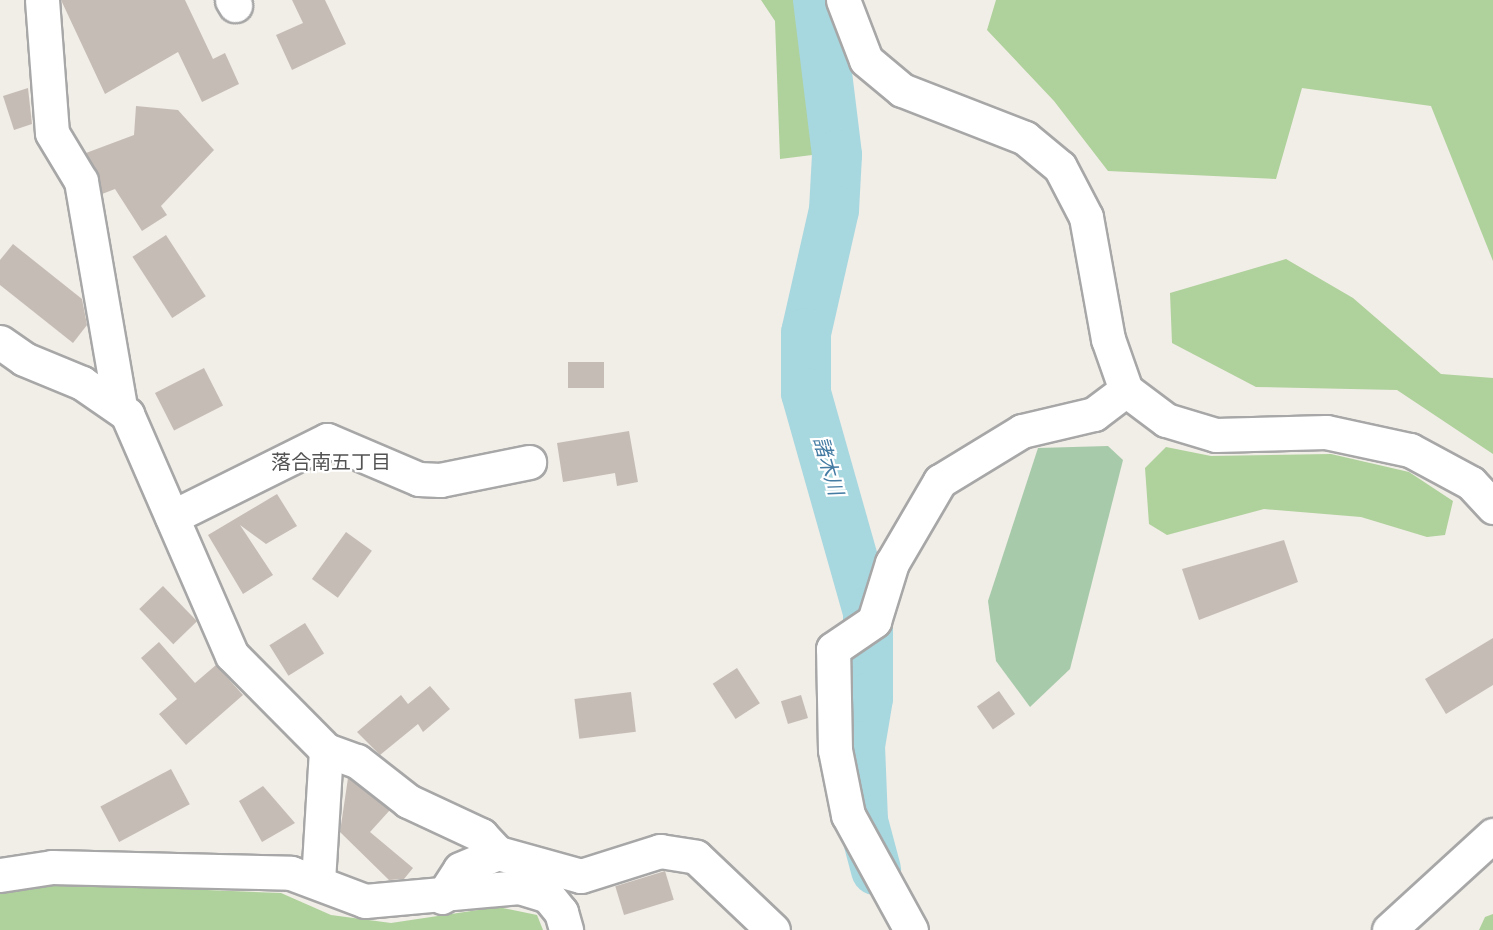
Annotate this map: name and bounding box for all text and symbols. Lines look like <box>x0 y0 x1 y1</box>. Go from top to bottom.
water label: 諸木川 <box>807 434 847 498</box>
district label: 落合南五丁目 <box>271 451 391 475</box>

